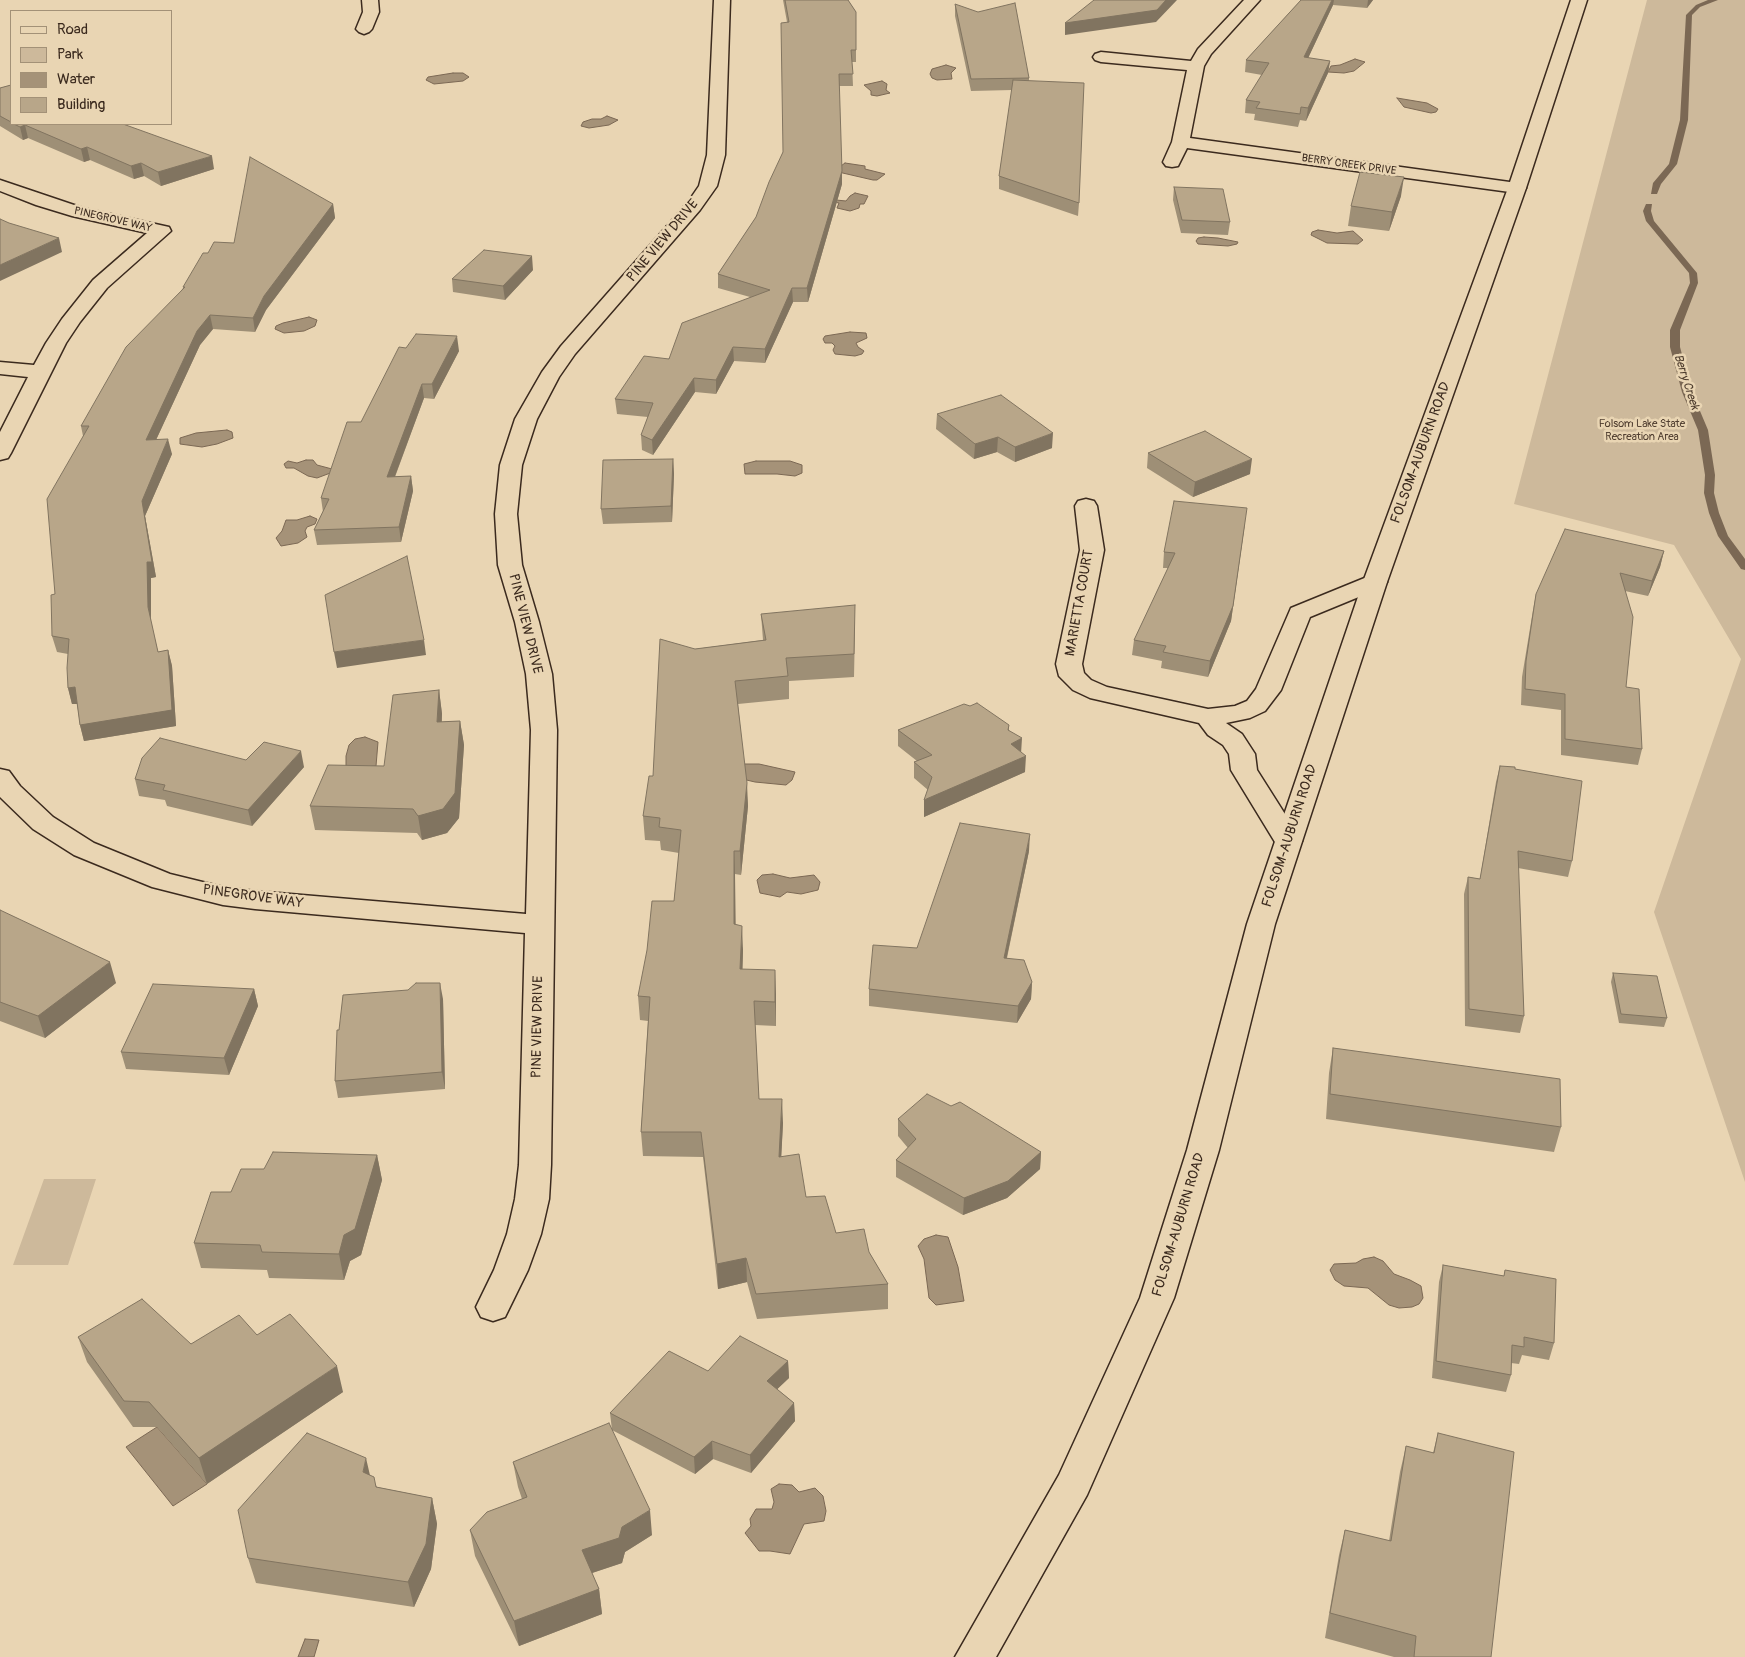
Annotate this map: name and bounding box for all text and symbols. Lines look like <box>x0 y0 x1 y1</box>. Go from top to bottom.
legend <box>10 10 172 125</box>
text: Road <box>57 20 88 39</box>
text: Park <box>57 45 83 64</box>
text: Water <box>57 70 95 89</box>
text: Building <box>57 95 105 114</box>
street label: BERRY CREEK DRIVE <box>1301 152 1397 178</box>
street label: PINE VIEW DRIVE <box>624 196 702 286</box>
street label: PINEGROVE WAY <box>73 205 153 235</box>
water label: Berry Creek <box>1670 353 1702 411</box>
street label: FOLSOM-AUBURN ROAD <box>1388 380 1454 526</box>
park label: Folsom Lake State Recreation Area <box>1599 417 1685 443</box>
street label: MARIETTA COURT <box>1062 548 1098 658</box>
street label: PINE VIEW DRIVE <box>504 572 546 676</box>
street label: FOLSOM-AUBURN ROAD <box>1259 762 1321 910</box>
street label: PINEGROVE WAY <box>201 882 305 912</box>
street label: PINE VIEW DRIVE <box>529 976 547 1078</box>
street label: FOLSOM-AUBURN ROAD <box>1149 1151 1209 1299</box>

